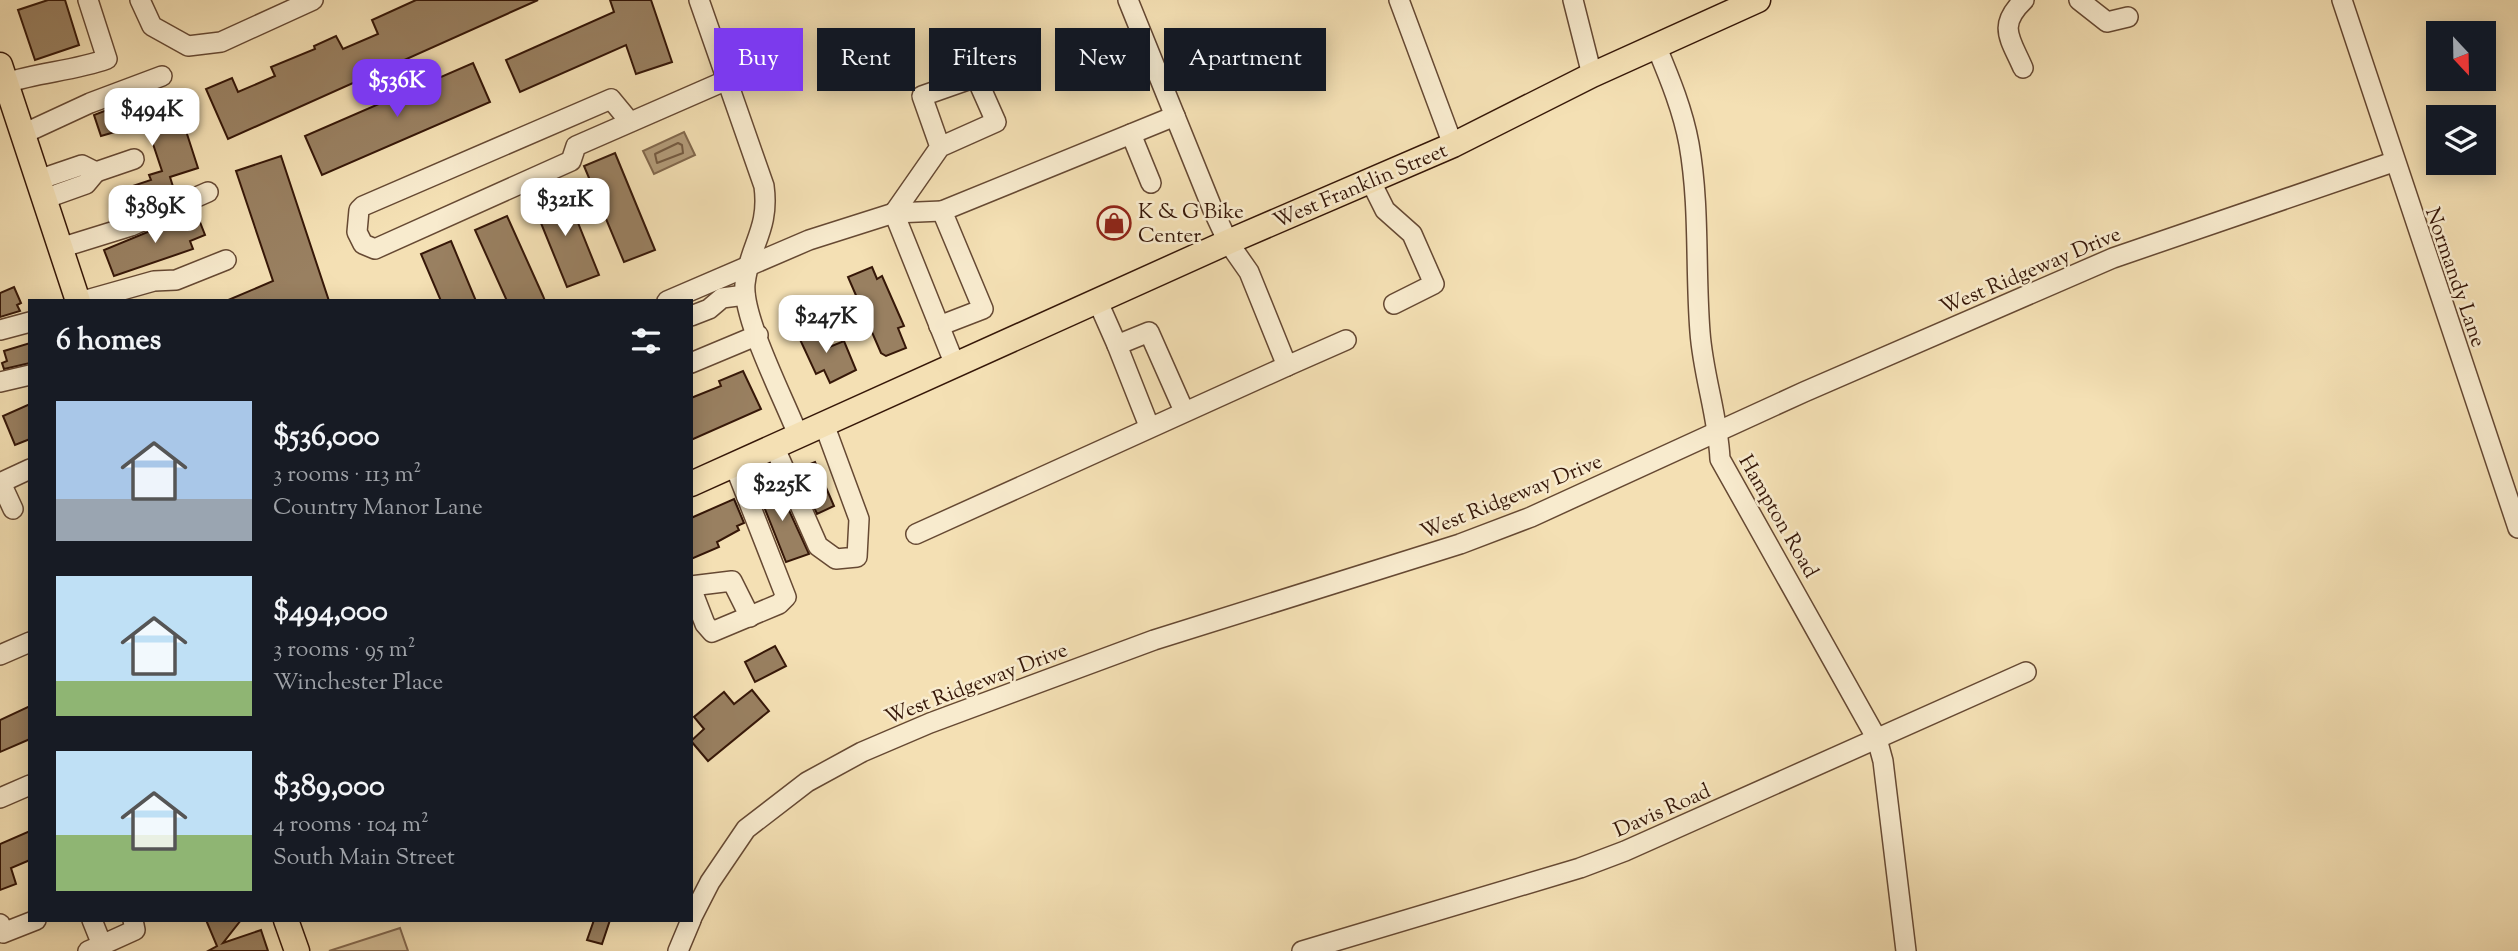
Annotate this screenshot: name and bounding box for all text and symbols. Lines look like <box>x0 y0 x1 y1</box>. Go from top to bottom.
north arrow <box>2426 21 2496 91</box>
map controls <box>2426 21 2496 175</box>
chip: Buy <box>714 28 803 91</box>
chip: Rent <box>817 28 915 91</box>
chip: Filters <box>929 28 1041 91</box>
chip: New <box>1055 28 1150 91</box>
chip: Apartment <box>1164 28 1326 91</box>
pin: $536K <box>348 60 446 119</box>
text: $536K <box>368 65 426 98</box>
pin: $494K <box>103 88 201 148</box>
text: $494K <box>120 94 184 127</box>
button: layers <box>2426 105 2496 175</box>
street label: West Franklin Street <box>1269 137 1453 237</box>
pin: $321K <box>516 178 614 238</box>
text: $321K <box>537 184 593 217</box>
pin: $389K <box>106 186 204 245</box>
text: $389K <box>125 191 185 224</box>
place label: K & G Bike Center <box>1138 198 1244 252</box>
shop icon: K & G Bike Center <box>1095 204 1133 242</box>
street label: Normandy Lane <box>2416 204 2492 352</box>
street label: West Ridgeway Drive <box>1936 220 2126 323</box>
pin: $247K <box>777 296 875 355</box>
text: $247K <box>795 301 857 334</box>
text: 6 homes <box>56 320 161 363</box>
icon: filters <box>627 322 665 360</box>
text: $536,000 <box>273 416 380 459</box>
icon: home <box>112 429 196 513</box>
street label: West Ridgeway Drive <box>1416 448 1607 548</box>
street label: Hampton Road <box>1730 450 1825 584</box>
text: 3 rooms · 113 m² <box>273 459 421 492</box>
pin: $225K <box>733 463 831 523</box>
text: $225K <box>753 469 811 502</box>
text: Country Manor Lane <box>273 492 483 525</box>
text: $494,000 <box>273 591 388 634</box>
icon: home <box>112 604 196 688</box>
text: 3 rooms · 95 m² <box>273 634 416 667</box>
street label: West Ridgeway Drive <box>881 636 1073 734</box>
text: Winchester Place <box>273 667 443 700</box>
text: $389,000 <box>273 766 385 809</box>
street label: Davis Road <box>1610 777 1716 846</box>
icon: home <box>112 779 196 863</box>
text: 4 rooms · 104 m² <box>273 809 429 842</box>
text: South Main Street <box>273 842 455 875</box>

